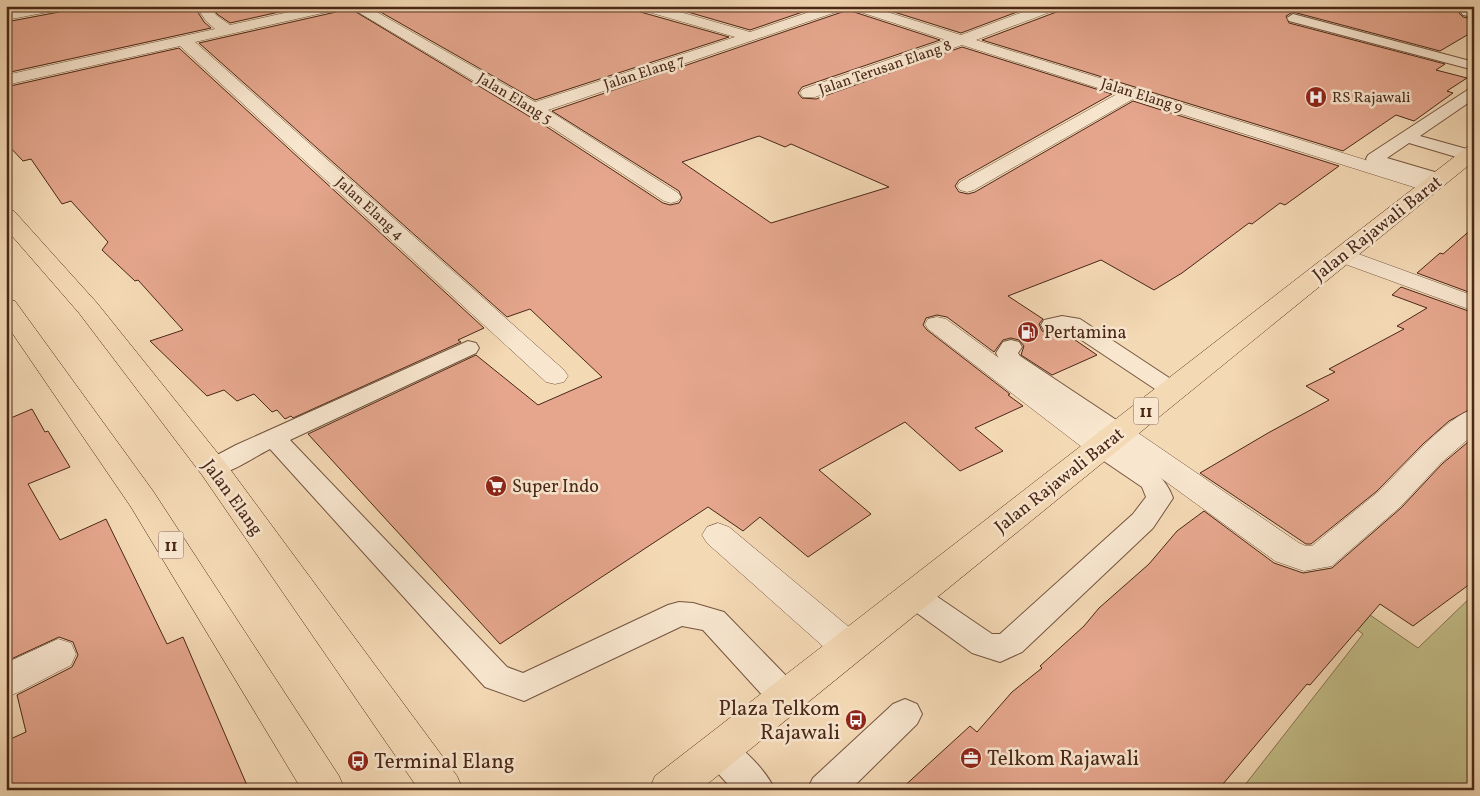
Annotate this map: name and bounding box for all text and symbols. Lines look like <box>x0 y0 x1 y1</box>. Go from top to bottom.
street label: Jalan Terusan Elang 8 <box>816 36 955 101</box>
street label: Jalan Elang 7 <box>601 50 688 96</box>
street label: Jalan Elang 5 <box>473 69 556 130</box>
street label: Jalan Elang 9 <box>1098 74 1185 119</box>
hospital icon: RS Rajawali <box>1304 85 1328 109</box>
place label: RS Rajawali <box>1332 88 1411 109</box>
street label: Jalan Rajawali Barat <box>1308 171 1448 288</box>
street label: Jalan Elang 4 <box>330 173 408 246</box>
fuel station icon: Pertamina <box>1016 320 1040 344</box>
place label: Pertamina <box>1044 321 1127 346</box>
road number: 11 <box>1134 398 1158 424</box>
street label: Jalan Rajawali Barat <box>990 423 1130 540</box>
street label: Jalan Elang <box>196 455 268 541</box>
supermarket icon: Super Indo <box>484 474 508 498</box>
place label: Super Indo <box>512 475 599 500</box>
road number: 11 <box>158 532 184 558</box>
place label: Plaza Telkom Rajawali <box>719 695 840 748</box>
bus stop icon: Plaza Telkom Rajawali <box>844 708 868 732</box>
place label: Telkom Rajawali <box>987 745 1139 774</box>
office icon: Telkom Rajawali <box>959 746 983 770</box>
place label: Terminal Elang <box>374 748 515 777</box>
bus stop icon: Terminal Elang <box>346 749 370 773</box>

